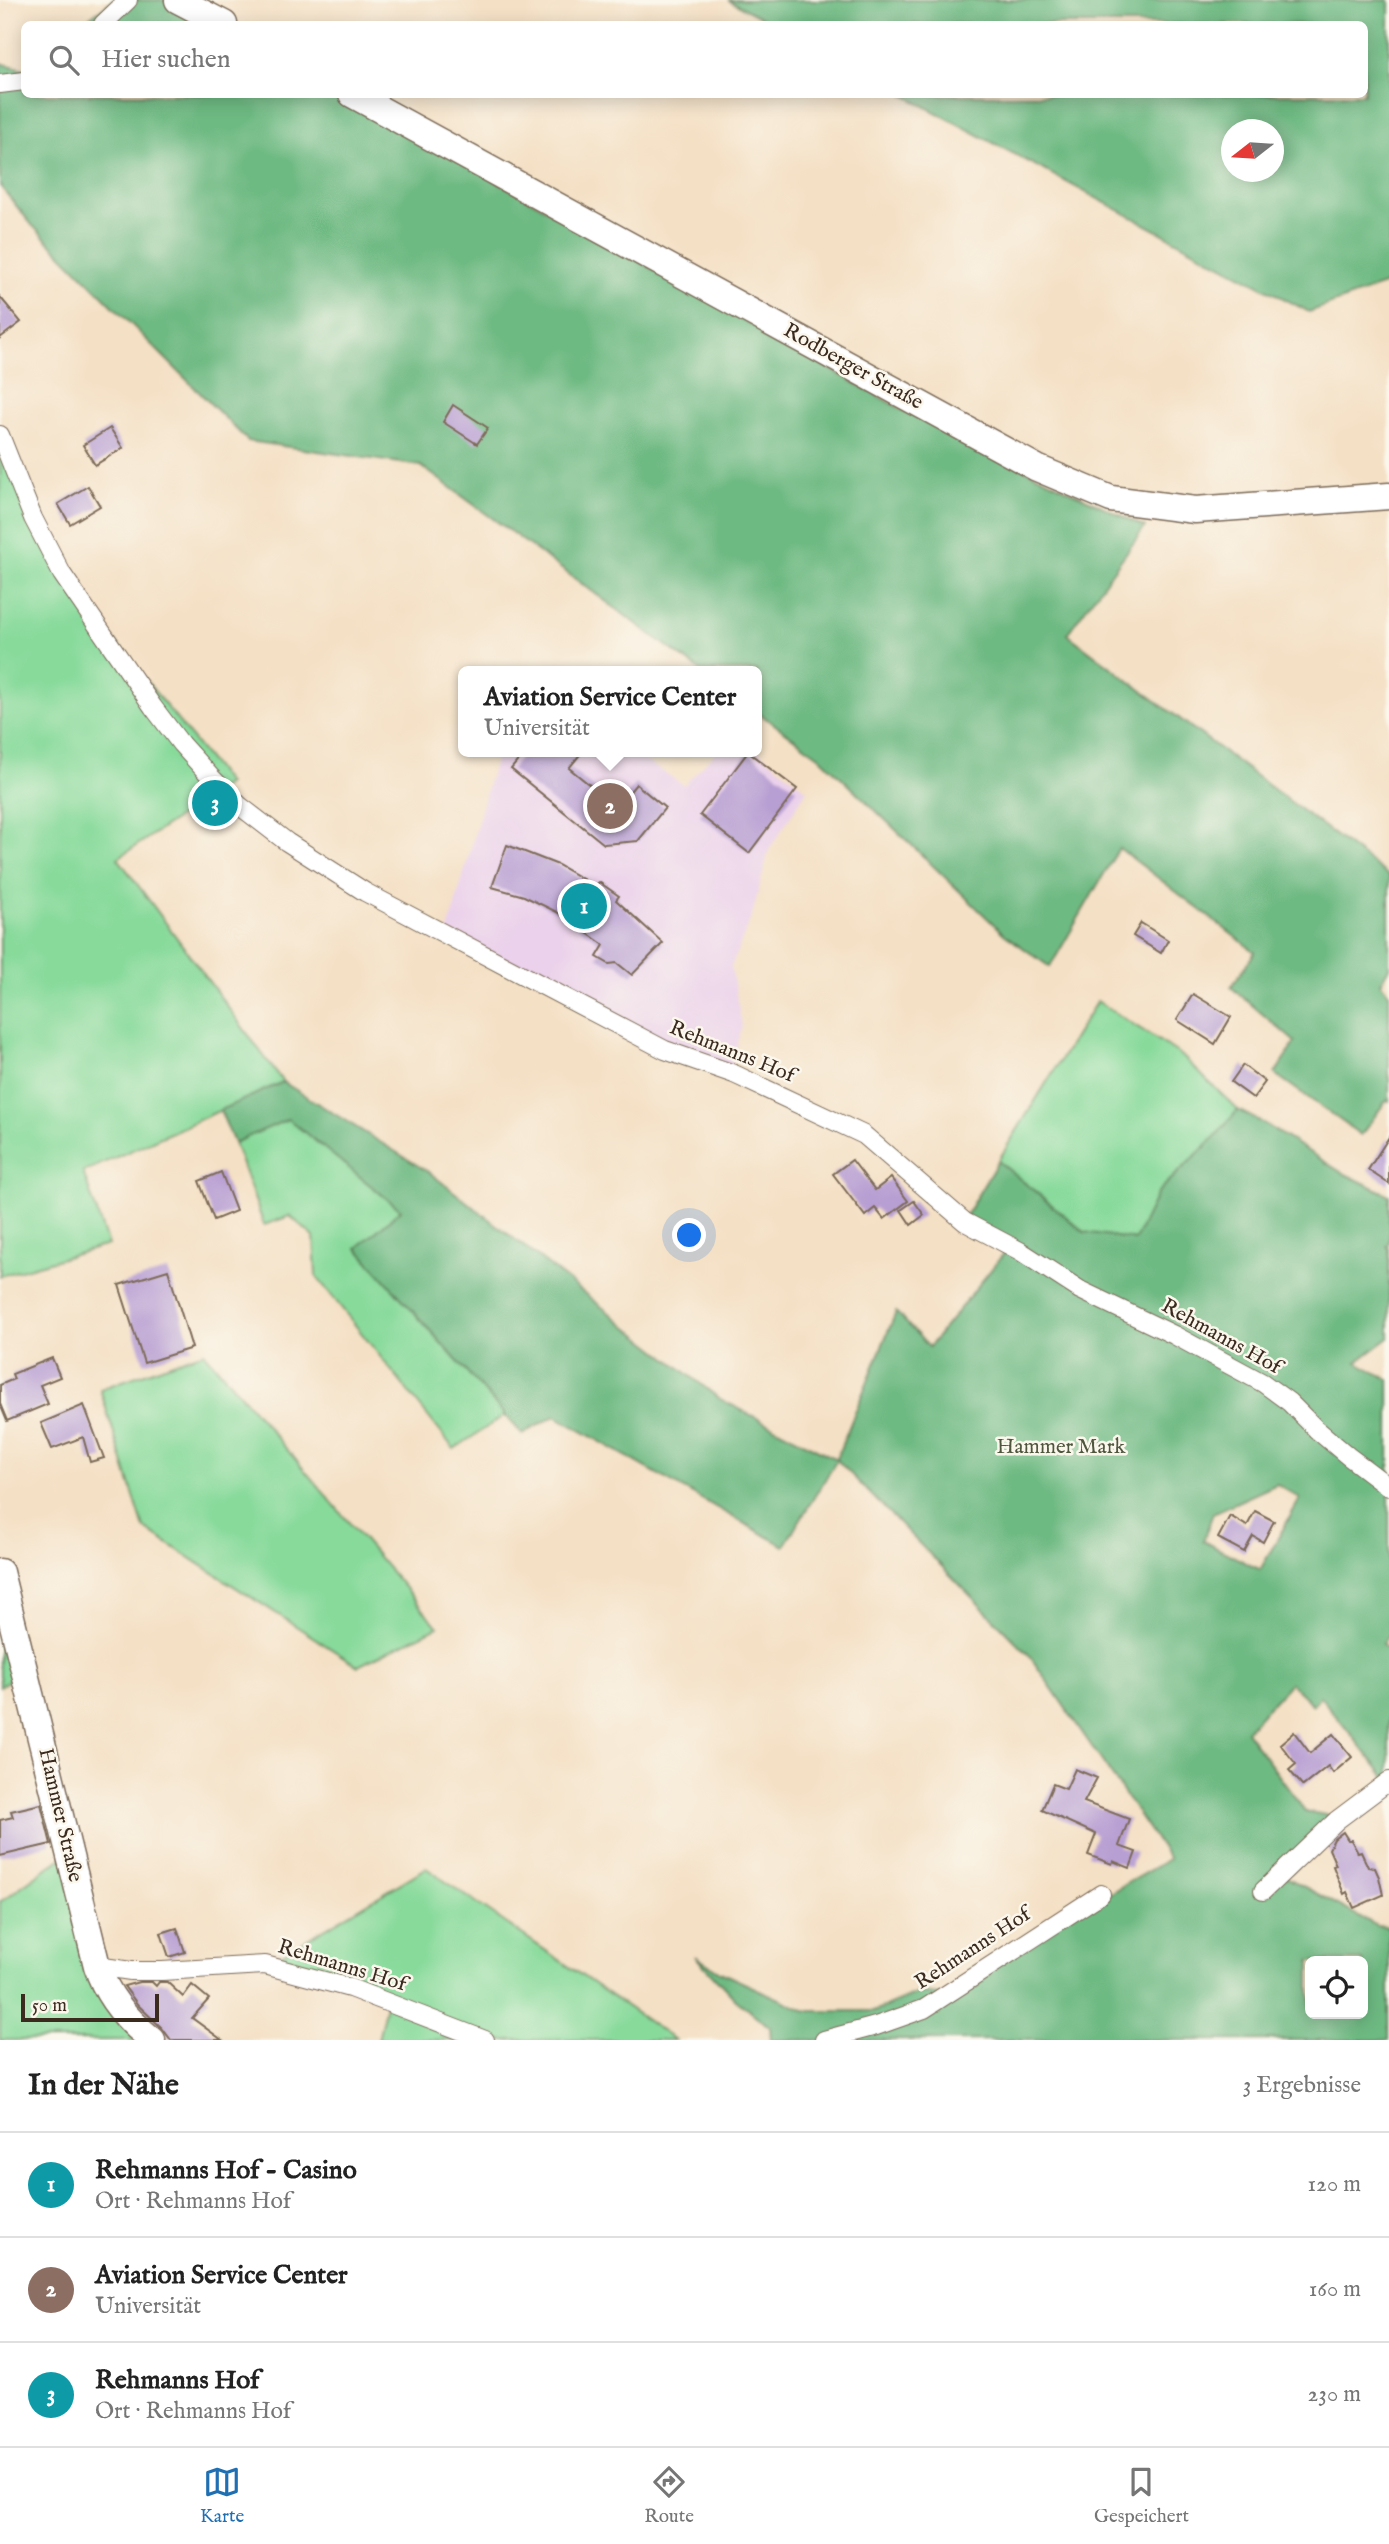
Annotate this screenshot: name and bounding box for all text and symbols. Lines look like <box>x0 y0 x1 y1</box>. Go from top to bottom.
search box <box>21 21 1368 98</box>
icon: search <box>45 41 83 79</box>
text: Hier suchen <box>101 43 231 76</box>
north arrow <box>1221 119 1284 182</box>
street label: Rodberger Straße <box>778 317 928 417</box>
popup <box>458 666 762 757</box>
text: Aviation Service Center <box>484 681 736 714</box>
text: Universität <box>484 714 590 743</box>
pin: 3 <box>192 777 238 829</box>
pin: 2 <box>587 780 633 832</box>
pin: 1 <box>561 880 607 932</box>
street label: Rehmanns Hof <box>665 1015 802 1091</box>
your location <box>672 1218 706 1252</box>
street label: Rehmanns Hof <box>1156 1293 1289 1383</box>
park label: Hammer Mark <box>996 1434 1126 1461</box>
street label: Hammer Straße <box>31 1745 89 1885</box>
street label: Rehmanns Hof <box>910 1900 1039 1997</box>
street label: Rehmanns Hof <box>275 1934 413 1999</box>
map controls <box>1305 1956 1368 2019</box>
button: locate <box>1305 1956 1368 2019</box>
scale bar <box>21 1991 159 2023</box>
text: 50 m <box>32 1994 67 2018</box>
text: In der Nähe <box>28 2067 179 2105</box>
text: 3 Ergebnisse <box>1243 2071 1361 2100</box>
text: Rehmanns Hof - Casino <box>95 2154 357 2187</box>
text: 1 <box>47 2170 55 2199</box>
text: 120 m <box>1308 2170 1361 2199</box>
text: Ort · Rehmanns Hof <box>95 2187 291 2216</box>
text: Aviation Service Center <box>95 2259 348 2292</box>
text: 2 <box>46 2275 56 2304</box>
text: 160 m <box>1309 2275 1361 2304</box>
text: Universität <box>95 2292 201 2321</box>
text: Rehmanns Hof <box>95 2364 260 2397</box>
text: 3 <box>47 2380 55 2409</box>
text: 230 m <box>1308 2380 1361 2409</box>
text: Ort · Rehmanns Hof <box>95 2397 291 2426</box>
tab: Karte <box>200 2463 244 2529</box>
tab: Route <box>644 2463 694 2529</box>
tab: Gespeichert <box>1094 2463 1189 2529</box>

